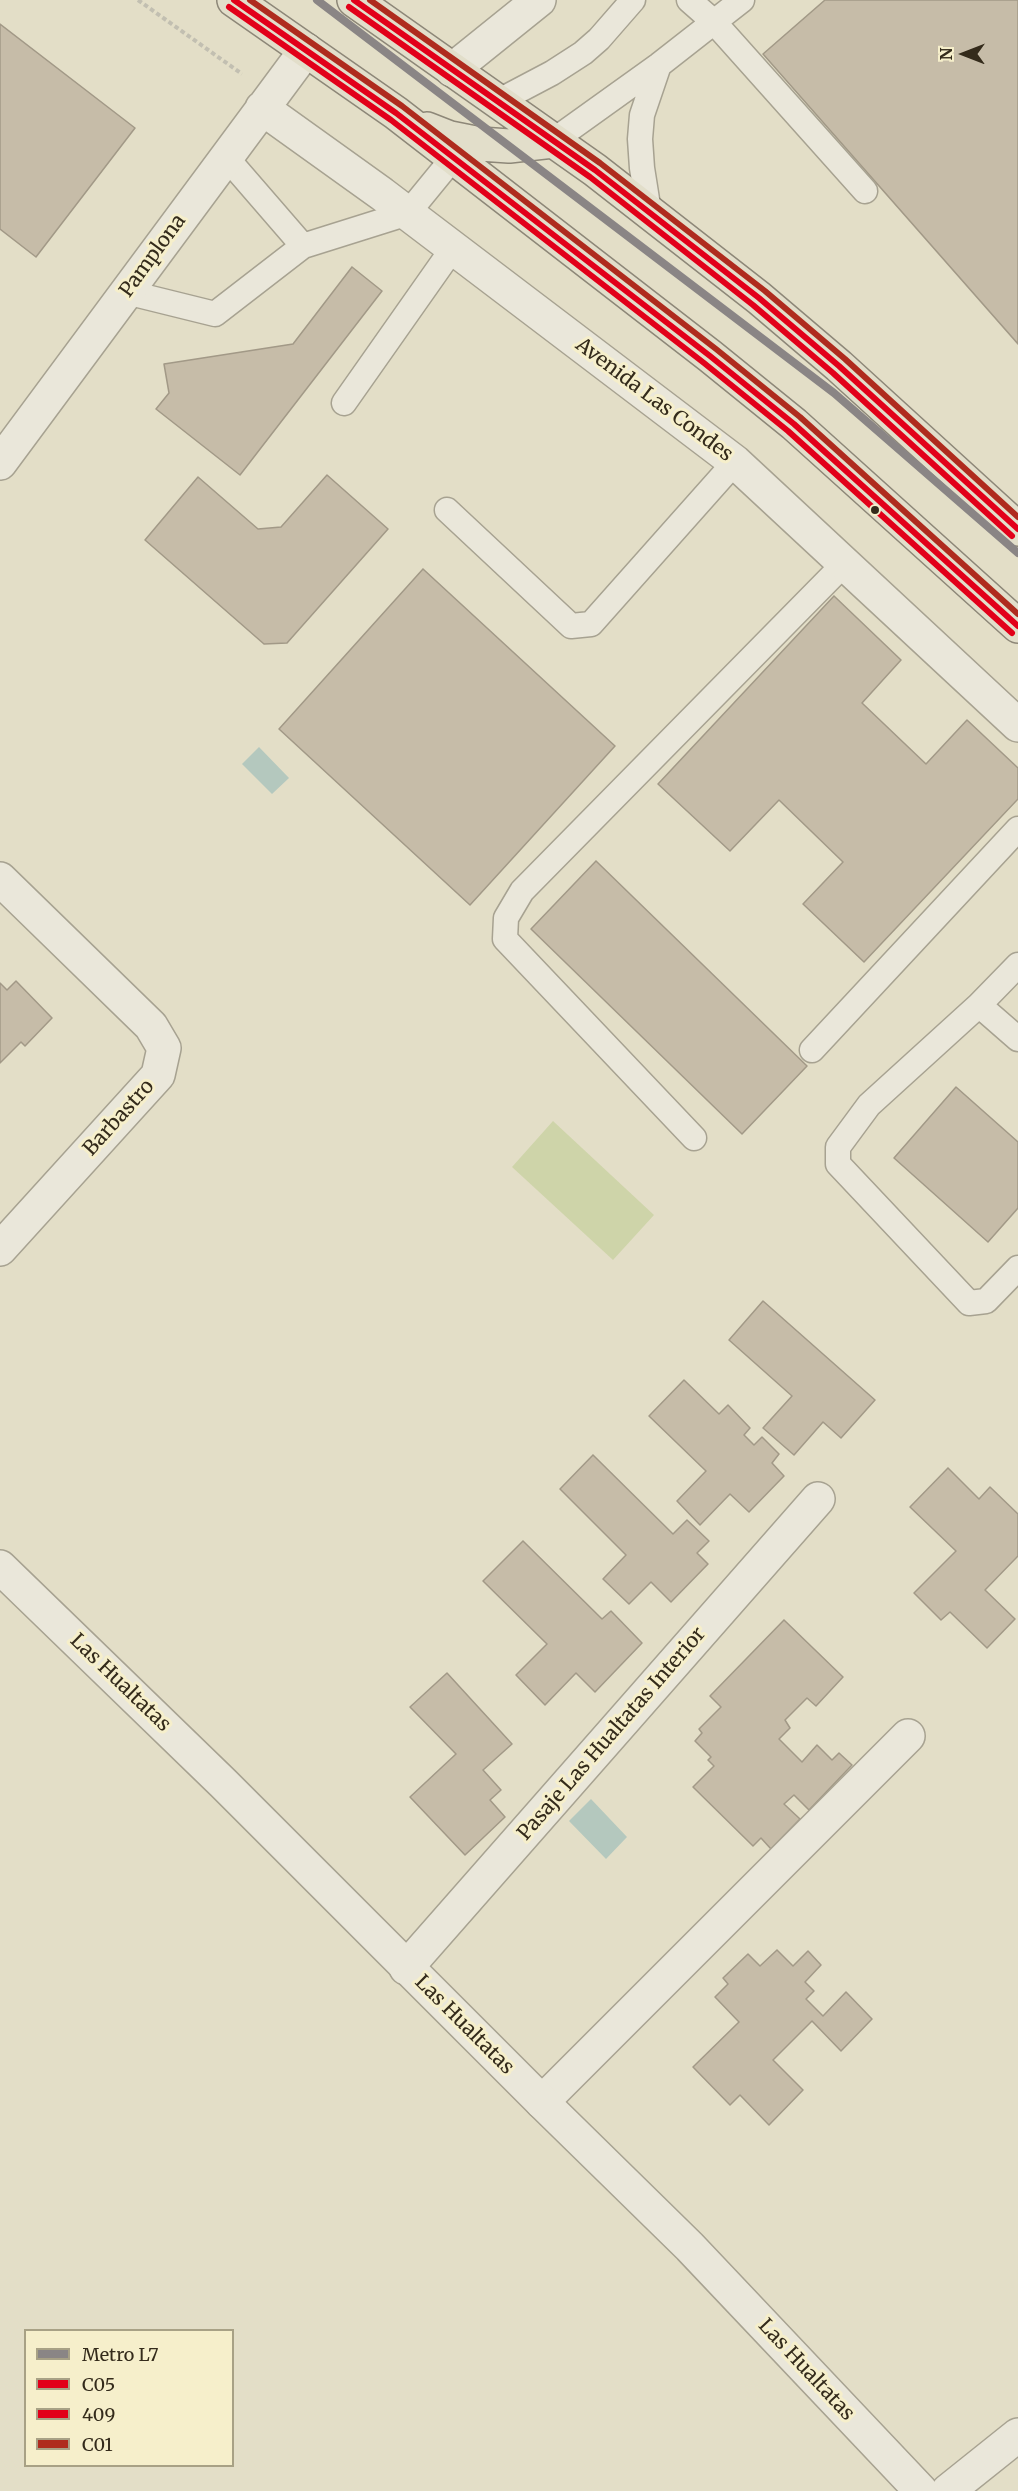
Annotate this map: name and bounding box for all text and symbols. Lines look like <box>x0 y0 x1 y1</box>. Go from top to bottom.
north arrow <box>934 24 994 84</box>
text: N <box>936 48 956 60</box>
street label: Pamplona <box>115 210 191 302</box>
street label: Avenida Las Condes <box>571 333 737 467</box>
unlabelled marker <box>869 504 881 516</box>
street label: Barbastro <box>79 1075 159 1161</box>
street label: Pasaje Las Hualtatas Interior <box>513 1623 711 1845</box>
street label: Las Hualtatas <box>65 1629 175 1737</box>
street label: Las Hualtatas <box>409 1970 519 2080</box>
street label: Las Hualtatas <box>753 2314 859 2426</box>
legend <box>24 2329 234 2467</box>
text: Metro L7 <box>82 2343 159 2366</box>
text: C05 <box>82 2373 115 2396</box>
text: 409 <box>82 2403 115 2426</box>
text: C01 <box>82 2433 113 2456</box>

